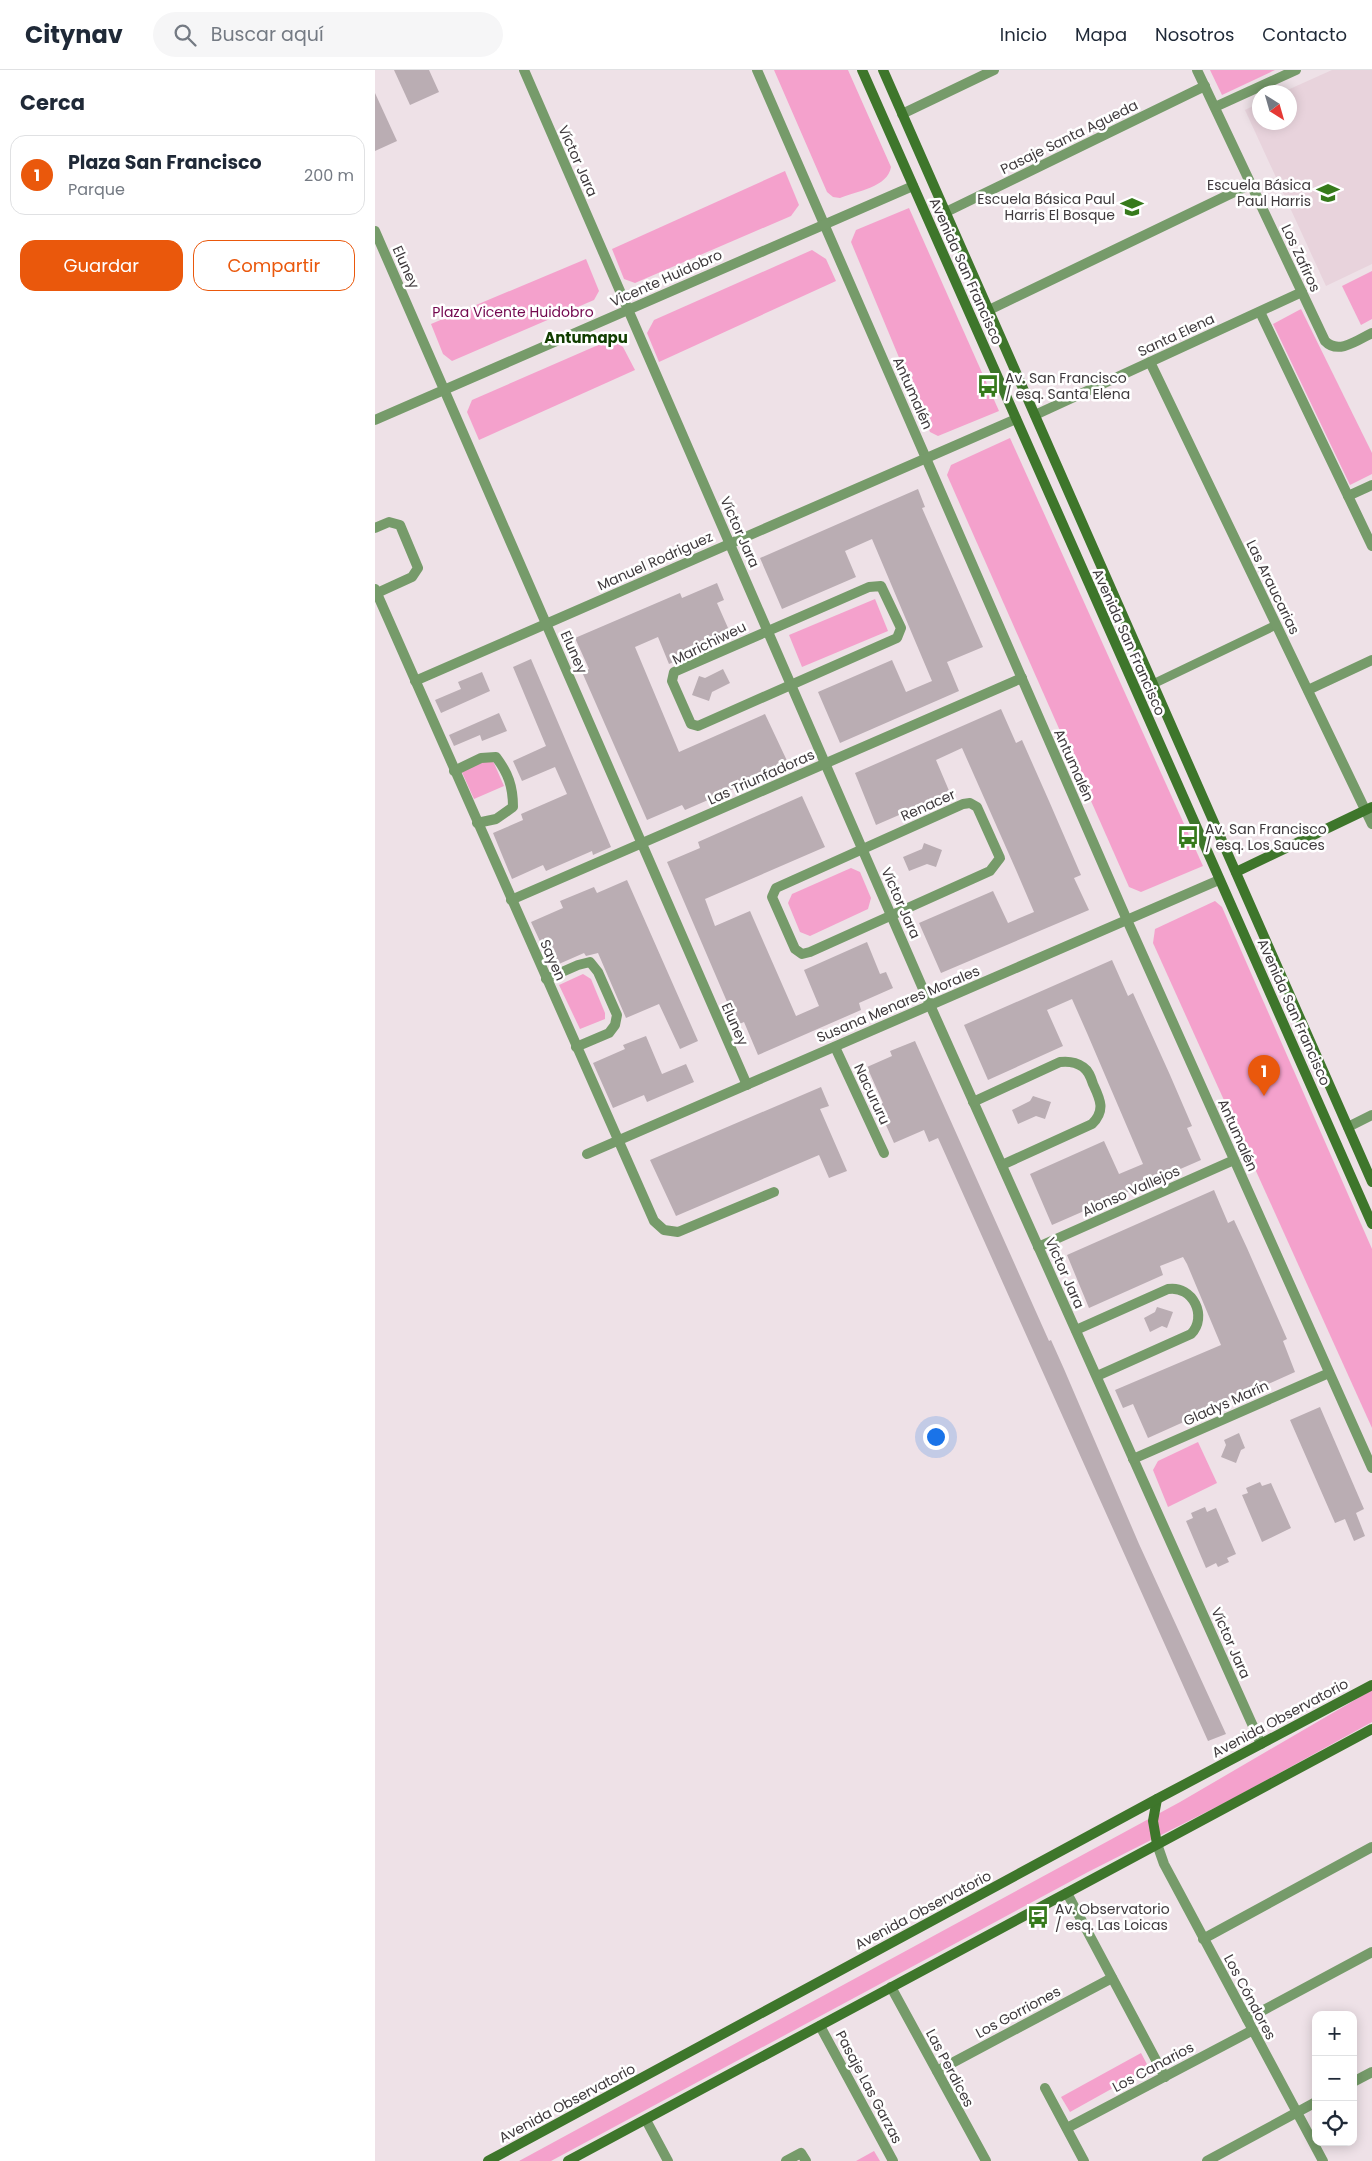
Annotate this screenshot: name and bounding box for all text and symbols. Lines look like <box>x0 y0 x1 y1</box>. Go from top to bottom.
search box <box>153 12 503 57</box>
text: Citynav <box>25 18 123 51</box>
icon: search <box>171 21 199 49</box>
text: Buscar aquí <box>211 21 324 48</box>
text: Inicio <box>1000 22 1047 47</box>
text: Mapa <box>1075 22 1127 47</box>
text: Nosotros <box>1155 22 1234 47</box>
text: Contacto <box>1262 22 1347 47</box>
north arrow <box>1252 85 1297 130</box>
text: Cerca <box>20 88 85 117</box>
street label: Pasaje Santa Agueda <box>997 95 1141 179</box>
street label: Víctor Jara <box>553 122 603 200</box>
text: Plaza San Francisco <box>68 149 262 176</box>
text: 1 <box>34 164 40 187</box>
text: 200 m <box>304 164 354 187</box>
place label: Escuela Básica Paul Harris <box>1207 175 1311 211</box>
text: Parque <box>68 178 125 201</box>
school or university icon: Escuela Básica Paul Harris <box>1315 180 1341 206</box>
place label: Escuela Básica Paul Harris El Bosque <box>977 189 1115 225</box>
street label: Avenida San Francisco <box>925 194 1007 348</box>
school or university icon: Escuela Básica Paul Harris El Bosque <box>1119 194 1145 220</box>
street label: Los Zafiros <box>1277 221 1325 295</box>
button: Guardar <box>20 240 183 291</box>
button: Compartir <box>193 240 355 291</box>
street label: Eluney <box>388 242 424 292</box>
street label: Vicente Huidobro <box>607 244 725 312</box>
park label: Plaza Vicente Huidobro <box>432 302 594 322</box>
street label: Santa Elena <box>1134 308 1218 362</box>
district label: Antumapu <box>544 327 628 348</box>
street label: Antumalén <box>888 354 938 432</box>
place label: Av. San Francisco / esq. Santa Elena <box>1005 368 1130 404</box>
bus stop icon: Av. San Francisco / esq. Santa Elena <box>975 373 1001 399</box>
street label: Víctor Jara <box>715 493 765 571</box>
street label: Manuel Rodriguez <box>594 527 716 595</box>
street label: Las Araucarias <box>1241 536 1305 638</box>
street label: Avenida San Francisco <box>1088 565 1170 719</box>
street label: Marichiweu <box>669 616 749 670</box>
street label: Eluney <box>556 627 592 677</box>
street label: Antumalén <box>1049 726 1099 804</box>
street label: Las Triunfadoras <box>704 744 818 810</box>
street label: Renacer <box>897 784 959 826</box>
place label: Av. San Francisco / esq. Los Sauces <box>1205 819 1327 855</box>
bus stop icon: Av. San Francisco / esq. Los Sauces <box>1175 824 1201 850</box>
street label: Víctor Jara <box>876 864 926 942</box>
street label: Avenida San Francisco <box>1253 935 1335 1089</box>
street label: Sayen <box>535 936 571 984</box>
street label: Susana Menares Morales <box>813 961 983 1047</box>
street label: Eluney <box>717 999 753 1049</box>
pin: 1 <box>1248 1055 1280 1096</box>
street label: Nacururu <box>849 1060 895 1128</box>
street label: Antumalén <box>1213 1096 1263 1174</box>
street label: Alonso Vallejos <box>1079 1161 1183 1221</box>
street label: Víctor Jara <box>1040 1234 1090 1312</box>
street label: Gladys Marín <box>1180 1375 1272 1431</box>
your location <box>923 1424 949 1450</box>
street label: Víctor Jara <box>1206 1604 1256 1682</box>
street label: Avenida Observatorio <box>1208 1674 1352 1762</box>
street label: Avenida Observatorio <box>851 1866 995 1954</box>
place label: Av. Observatorio / esq. Las Loicas <box>1055 1899 1170 1935</box>
bus stop icon: Av. Observatorio / esq. Las Loicas <box>1025 1904 1051 1930</box>
street label: Los Cóndores <box>1219 1951 1281 2043</box>
street label: Los Gorriones <box>972 1981 1064 2043</box>
map controls <box>1312 2011 1357 2146</box>
button: + <box>1312 2011 1357 2056</box>
street label: Las Perdices <box>921 2025 979 2111</box>
street label: Pasaje Las Garzas <box>831 2027 907 2147</box>
street label: Los Canarios <box>1109 2037 1197 2097</box>
button: − <box>1312 2056 1357 2101</box>
street label: Avenida Observatorio <box>495 2059 639 2147</box>
button: locate <box>1312 2101 1357 2146</box>

